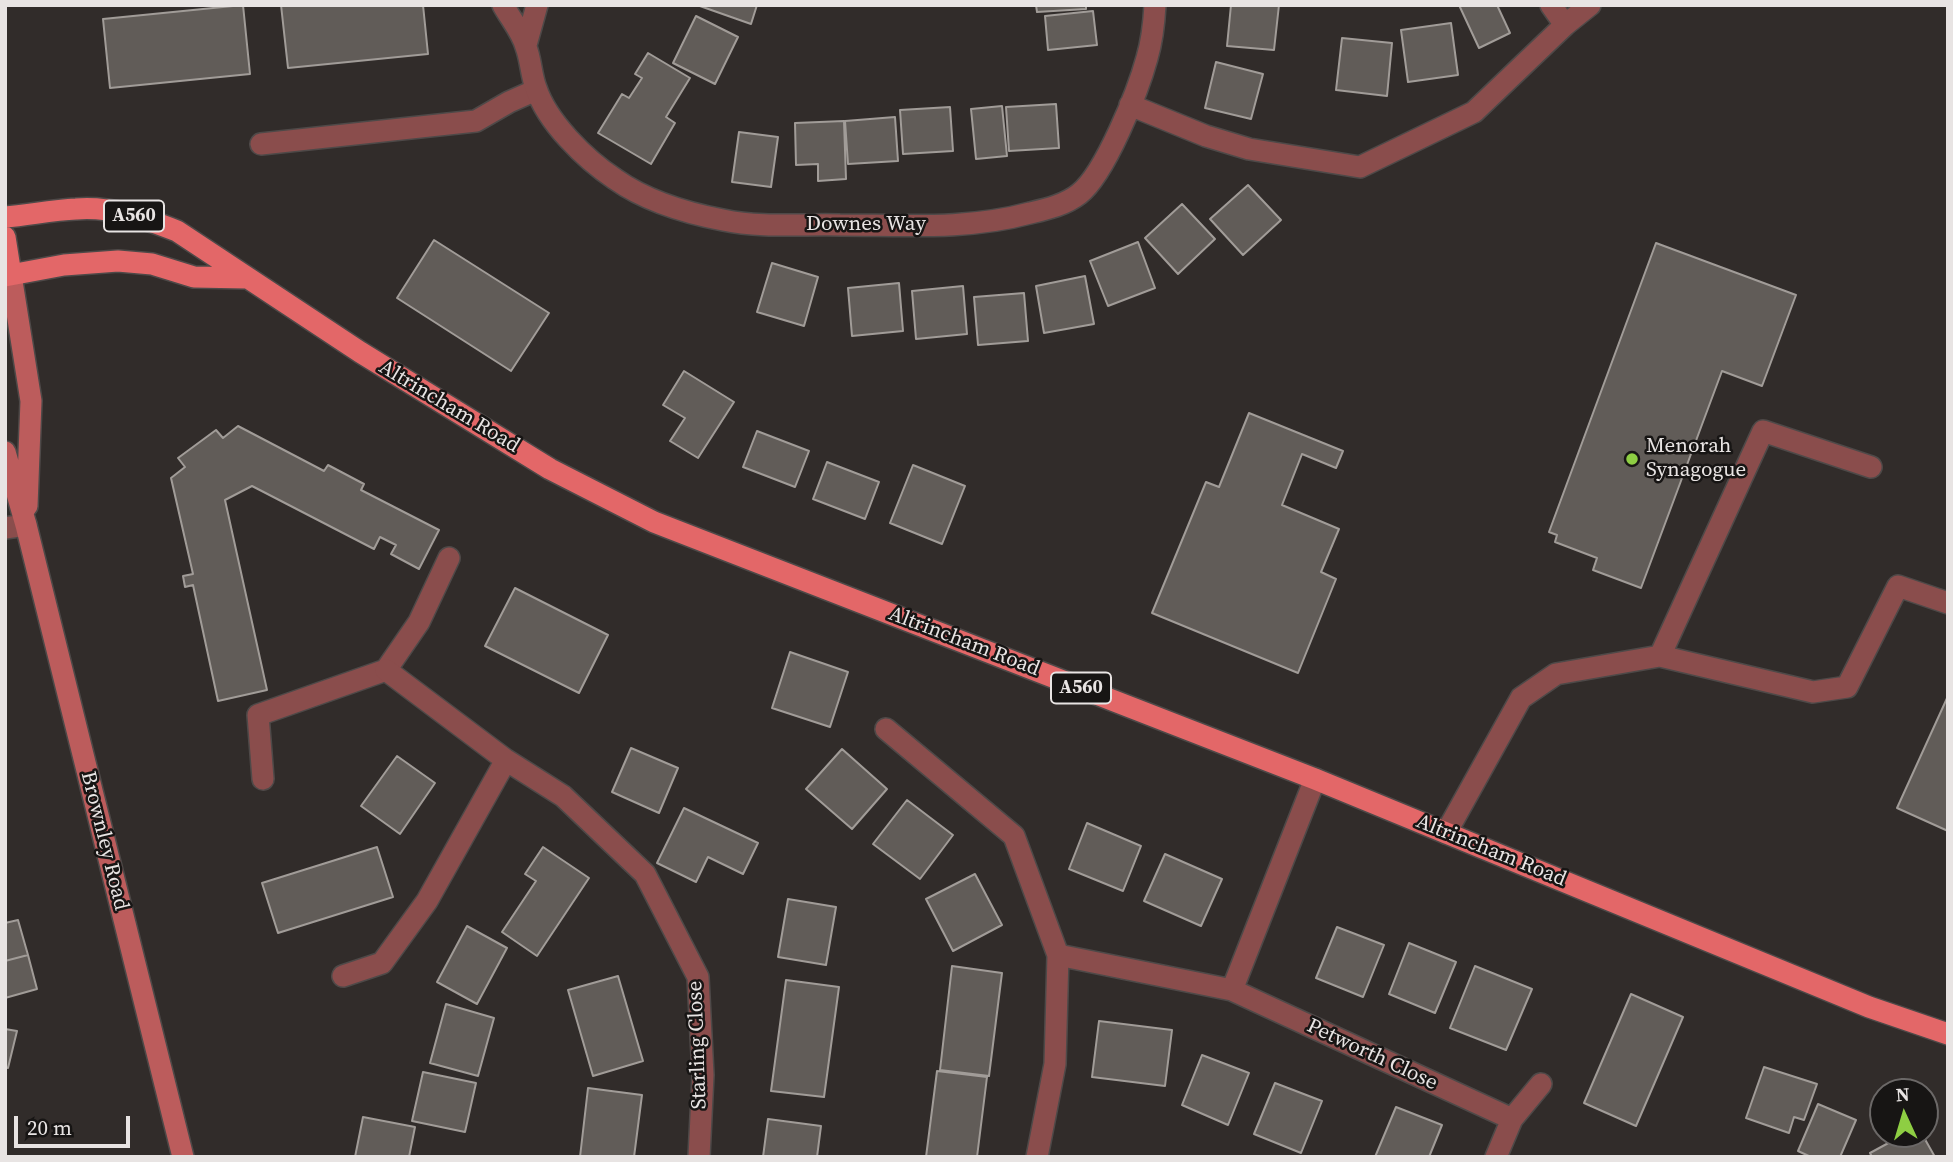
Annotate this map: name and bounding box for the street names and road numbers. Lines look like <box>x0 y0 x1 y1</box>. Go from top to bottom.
road number: A560 <box>104 200 164 232</box>
street label: Downes Way <box>806 212 926 238</box>
street label: Altrincham Road <box>374 355 524 459</box>
street label: Altrincham Road <box>885 602 1043 682</box>
road number: A560 <box>1051 673 1111 704</box>
street label: Brownley Road <box>75 769 133 913</box>
street label: Altrincham Road <box>1412 809 1570 893</box>
street label: Starling Close <box>683 980 713 1110</box>
street label: Petworth Close <box>1303 1014 1441 1096</box>

